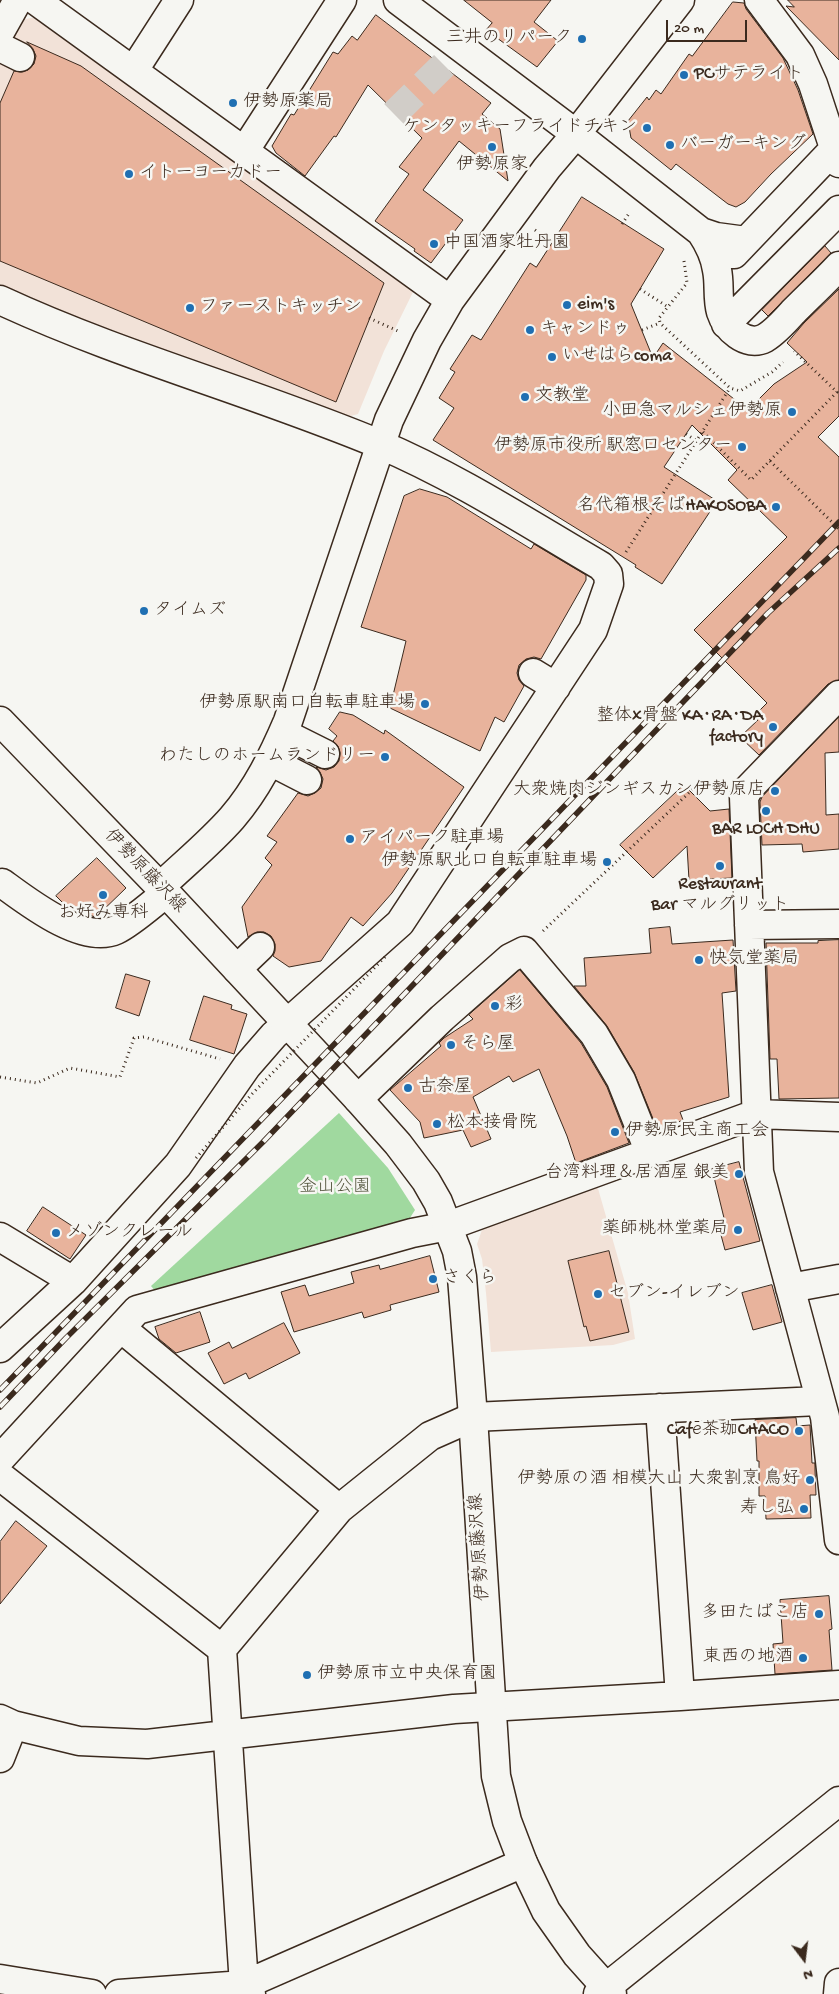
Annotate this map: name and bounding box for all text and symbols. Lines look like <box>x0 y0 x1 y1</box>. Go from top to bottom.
scale bar <box>669 10 750 42</box>
text: 20 m <box>674 20 704 38</box>
place label: 三井のリパーク <box>446 28 572 50</box>
marker: 三井のリパーク <box>576 33 588 45</box>
place label: PCサテライト <box>694 64 804 86</box>
marker: PCサテライト <box>678 69 690 81</box>
place label: 伊勢原薬局 <box>243 92 333 114</box>
marker: 伊勢原薬局 <box>227 97 239 109</box>
place label: ケンタッキーフライドチキン <box>403 117 637 139</box>
marker: ケンタッキーフライドチキン <box>641 122 653 134</box>
place label: バーガーキング <box>680 134 806 156</box>
marker: バーガーキング <box>664 139 676 151</box>
marker: 伊勢原家 <box>486 141 498 153</box>
place label: 伊勢原家 <box>456 155 528 177</box>
place label: イトーヨーカドー <box>139 163 282 185</box>
marker: イトーヨーカドー <box>123 168 135 180</box>
place label: 中国酒家牡丹園 <box>444 233 570 255</box>
marker: 中国酒家牡丹園 <box>428 238 440 250</box>
place label: eim's <box>577 294 614 316</box>
place label: ファーストキッチン <box>200 297 362 319</box>
marker: eim's <box>561 299 573 311</box>
marker: ファーストキッチン <box>184 302 196 314</box>
place label: キャンドゥ <box>540 319 630 341</box>
marker: キャンドゥ <box>524 324 536 336</box>
place label: いせはらcoma <box>562 346 672 368</box>
marker: いせはらcoma <box>546 351 558 363</box>
place label: 文教堂 <box>535 386 589 408</box>
marker: 文教堂 <box>519 391 531 403</box>
place label: 小田急マルシェ伊勢原 <box>602 401 782 423</box>
marker: 小田急マルシェ伊勢原 <box>786 406 798 418</box>
place label: 伊勢原市役所 駅窓口センター <box>494 436 732 458</box>
marker: 伊勢原市役所 駅窓口センター <box>736 441 748 453</box>
place label: 名代箱根そばHAKOSOBA <box>577 496 766 518</box>
marker: 名代箱根そばHAKOSOBA <box>770 501 782 513</box>
place label: タイムズ <box>154 600 226 622</box>
marker: タイムズ <box>138 605 150 617</box>
place label: 伊勢原駅南口自転車駐車場 <box>199 693 415 715</box>
marker: 伊勢原駅南口自転車駐車場 <box>419 698 431 710</box>
place label: 整体x骨盤 KA･RA･DA factory <box>596 706 763 749</box>
marker: 整体x骨盤 KA･RA･DA factory <box>767 721 779 733</box>
place label: わたしのホームランドリー <box>159 746 375 768</box>
marker: わたしのホームランドリー <box>379 751 391 763</box>
place label: 大衆焼肉ジンギスカン伊勢原店 <box>513 780 765 802</box>
marker: 大衆焼肉ジンギスカン伊勢原店 <box>769 785 781 797</box>
marker: BAR LOCH DHU <box>760 805 772 817</box>
place label: BAR LOCH DHU <box>712 819 820 841</box>
street label: 伊勢原藤沢線 <box>99 826 189 918</box>
place label: アイパーク駐車場 <box>360 828 504 850</box>
marker: アイパーク駐車場 <box>344 833 356 845</box>
place label: 伊勢原駅北口自転車駐車場 <box>381 851 597 873</box>
marker: 伊勢原駅北口自転車駐車場 <box>601 856 613 868</box>
marker: Restaurant Bar マルグリット <box>714 860 726 872</box>
place label: Restaurant Bar マルグリット <box>651 874 789 916</box>
marker: お好み専科 <box>97 889 109 901</box>
place label: お好み専科 <box>58 903 148 925</box>
place label: 快気堂薬局 <box>709 949 799 971</box>
marker: 快気堂薬局 <box>693 954 705 966</box>
place label: 彩 <box>505 995 523 1017</box>
marker: 彩 <box>489 1000 501 1012</box>
place label: そら屋 <box>461 1034 515 1056</box>
marker: そら屋 <box>445 1039 457 1051</box>
place label: 古奈屋 <box>418 1077 472 1099</box>
marker: 古奈屋 <box>402 1082 414 1094</box>
place label: 松本接骨院 <box>447 1113 537 1135</box>
marker: 松本接骨院 <box>431 1118 443 1130</box>
place label: 伊勢原民主商工会 <box>625 1121 769 1143</box>
marker: 伊勢原民主商工会 <box>609 1126 621 1138</box>
place label: 台湾料理＆居酒屋 銀美 <box>545 1163 729 1185</box>
marker: 台湾料理＆居酒屋 銀美 <box>733 1168 745 1180</box>
park label: 金山公園 <box>299 1177 371 1199</box>
place label: 薬師桃林堂薬局 <box>602 1219 728 1241</box>
place label: メゾンクレール <box>66 1222 193 1244</box>
marker: 薬師桃林堂薬局 <box>732 1224 744 1236</box>
marker: メゾンクレール <box>50 1227 62 1239</box>
place label: さくら <box>443 1268 497 1290</box>
marker: さくら <box>427 1273 439 1285</box>
place label: セブン-イレブン <box>608 1283 740 1305</box>
marker: セブン-イレブン <box>592 1288 604 1300</box>
place label: Cafē茶珈CHACO <box>667 1420 789 1442</box>
marker: Cafē茶珈CHACO <box>793 1425 805 1437</box>
place label: 伊勢原の酒 相模大山 大衆割烹 鳥好 <box>517 1469 800 1491</box>
marker: 伊勢原の酒 相模大山 大衆割烹 鳥好 <box>804 1474 816 1486</box>
street label: 伊勢原藤沢線 <box>466 1492 496 1602</box>
place label: 寿し弘 <box>740 1498 794 1520</box>
marker: 寿し弘 <box>798 1503 810 1515</box>
place label: 多田たばこ店 <box>701 1603 809 1625</box>
marker: 多田たばこ店 <box>813 1608 825 1620</box>
place label: 東西の地酒 <box>703 1647 793 1669</box>
marker: 東西の地酒 <box>797 1652 809 1664</box>
place label: 伊勢原市立中央保育園 <box>317 1664 497 1686</box>
marker: 伊勢原市立中央保育園 <box>301 1669 313 1681</box>
north arrow <box>779 1934 829 1984</box>
text: N <box>801 1965 815 1983</box>

